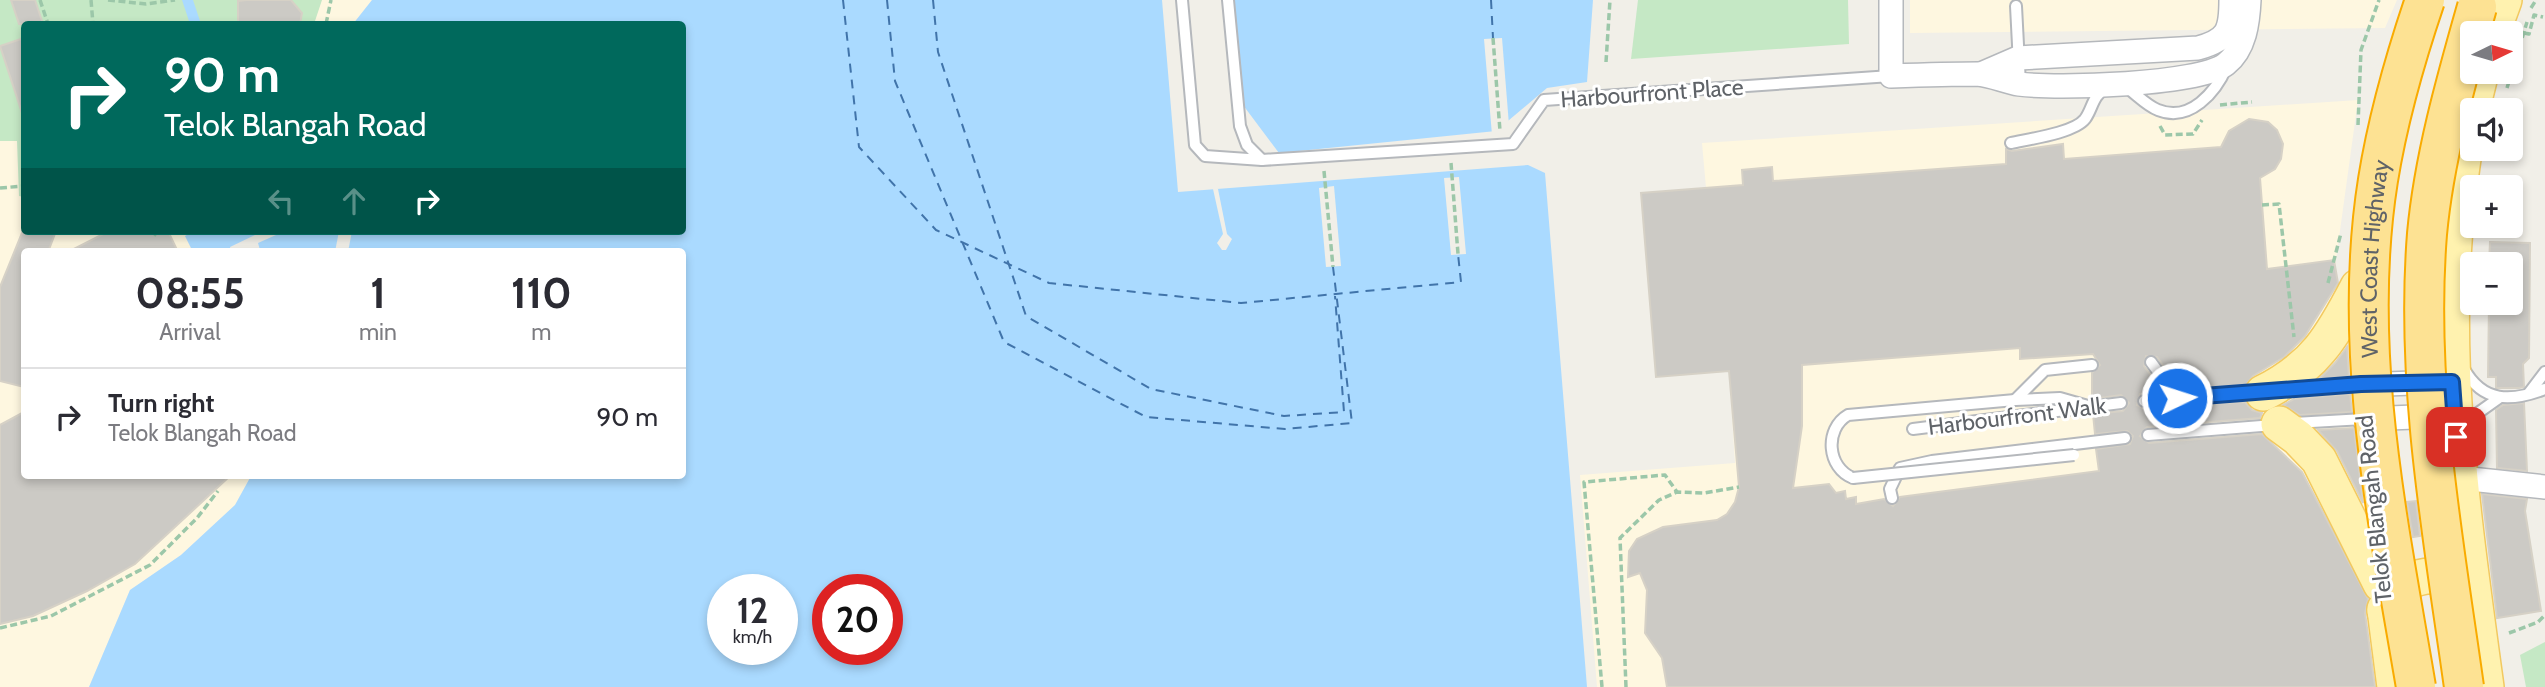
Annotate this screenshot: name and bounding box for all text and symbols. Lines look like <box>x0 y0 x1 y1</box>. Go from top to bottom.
north arrow <box>2460 21 2524 84</box>
map controls <box>2460 21 2523 315</box>
text: 90 m <box>164 45 280 104</box>
icon: right <box>49 49 140 140</box>
street label: Harbourfront Place <box>1560 73 1745 113</box>
button: sound <box>2460 98 2523 161</box>
text: Telok Blangah Road <box>164 105 426 144</box>
street label: West Coast Highway <box>2355 157 2395 358</box>
button: + <box>2460 175 2523 238</box>
icon: left <box>262 182 300 220</box>
icon: ahead <box>335 182 373 220</box>
icon: right <box>408 182 446 220</box>
button: − <box>2460 252 2523 315</box>
text: 08:55 <box>135 267 245 319</box>
text: 1 <box>370 267 386 319</box>
text: 110 <box>511 267 572 319</box>
text: Arrival <box>159 318 221 346</box>
text: min <box>359 318 397 346</box>
text: m <box>531 318 551 346</box>
position arrow <box>2140 361 2214 435</box>
text: Turn right <box>108 387 214 419</box>
street label: Harbourfront Walk <box>1926 391 2108 441</box>
icon: right <box>49 398 87 436</box>
text: 90 m <box>596 401 658 433</box>
pin <box>2426 407 2486 467</box>
street label: Telok Blangah Road <box>2350 414 2398 604</box>
icon: arrive <box>2437 418 2475 456</box>
text: Telok Blangah Road <box>108 419 297 447</box>
speed limit sign: 20 <box>812 574 903 665</box>
text: 12 <box>737 589 768 632</box>
text: km/h <box>733 626 772 648</box>

